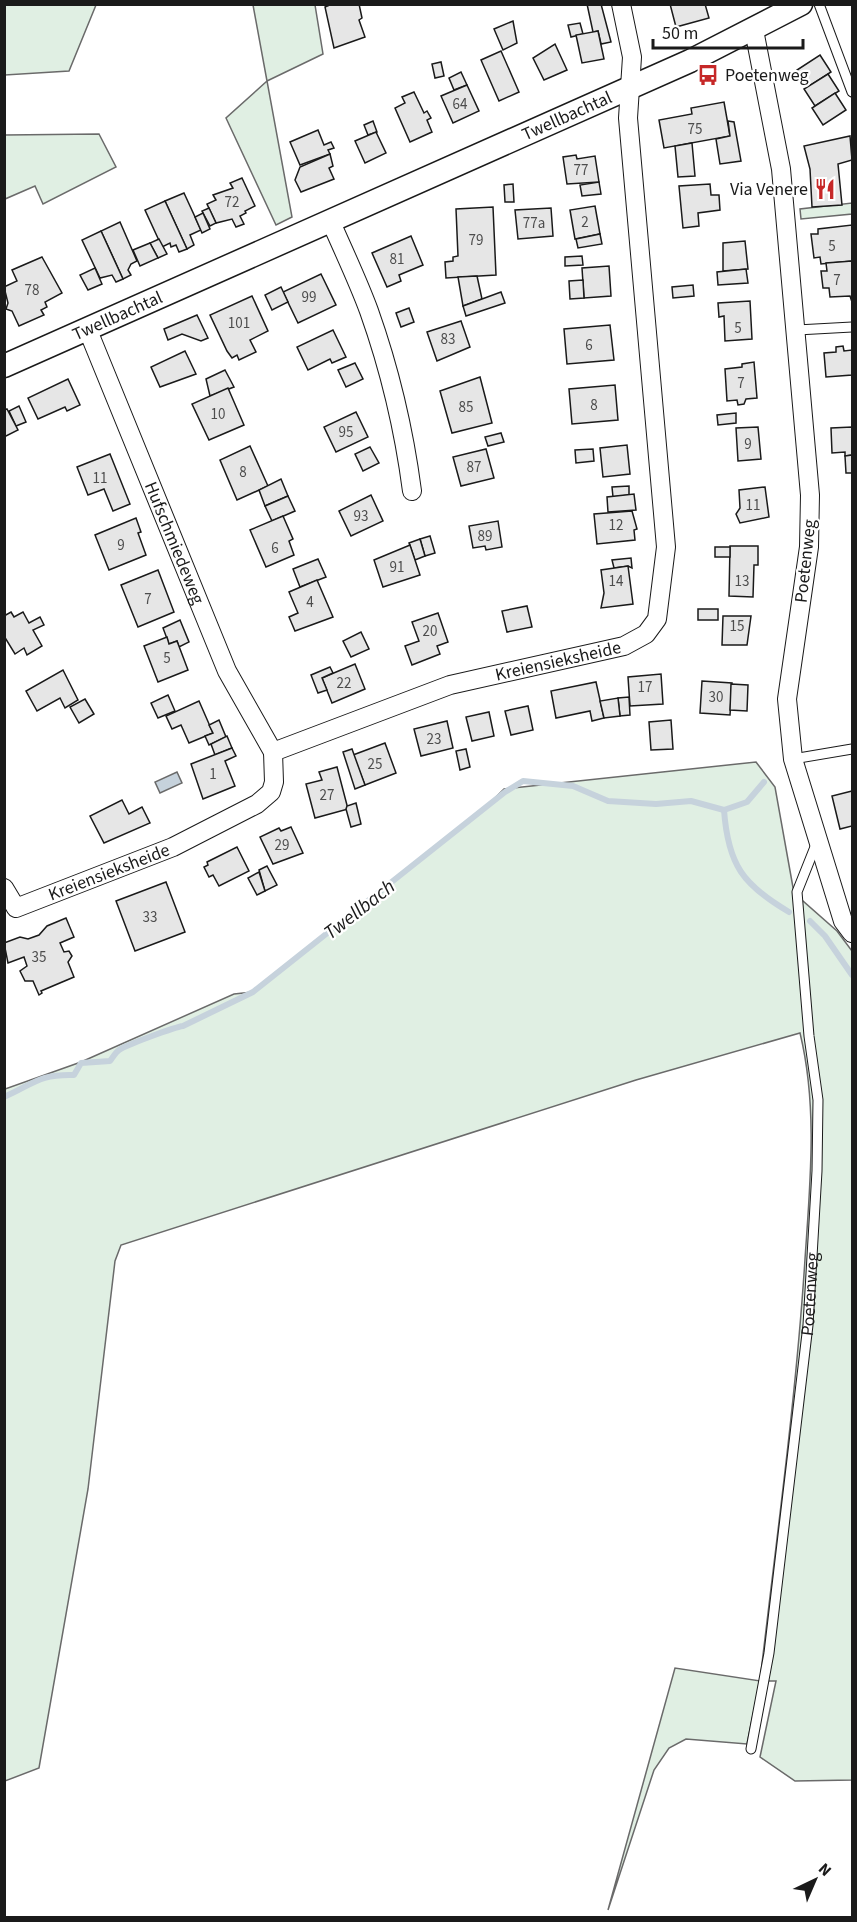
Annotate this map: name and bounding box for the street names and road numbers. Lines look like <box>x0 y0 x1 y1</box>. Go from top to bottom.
street label: Twellbachtal <box>518 85 616 147</box>
street label: Twellbachtal <box>68 285 167 347</box>
street label: Hufschmiedeweg <box>138 478 210 608</box>
street label: Poetenweg <box>789 518 822 604</box>
street label: Kreiensieksheide <box>493 635 623 687</box>
street label: Kreiensieksheide <box>45 837 173 907</box>
street label: Poetenweg <box>795 1252 825 1337</box>

